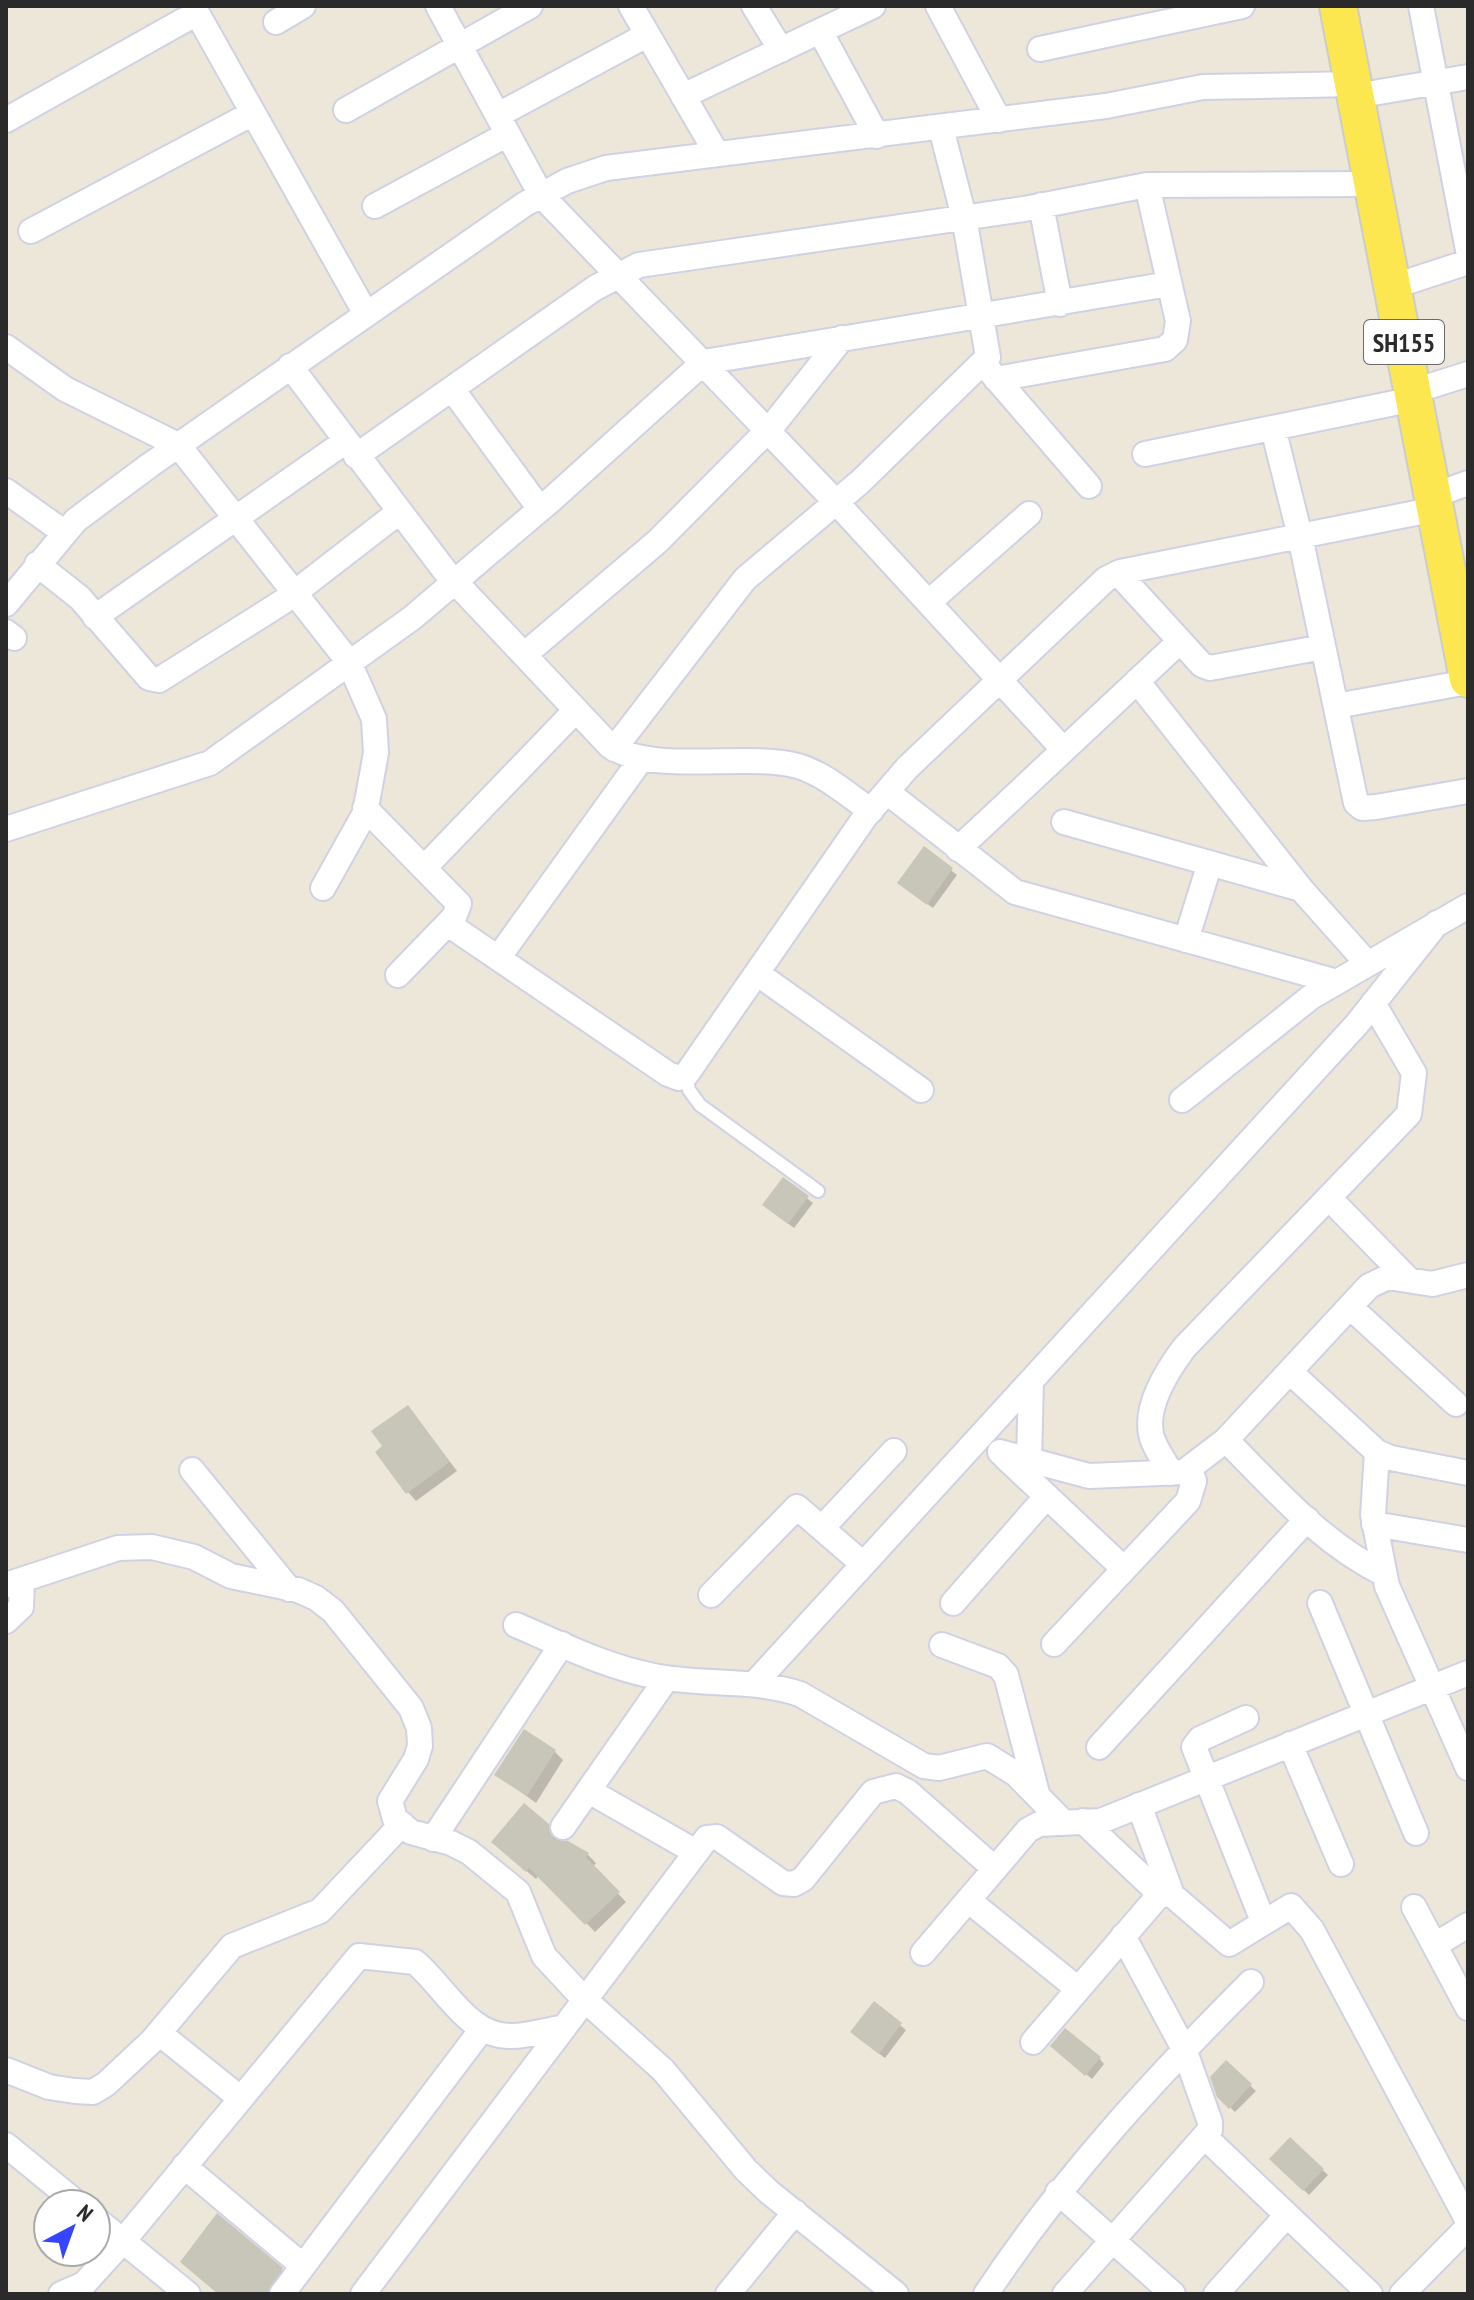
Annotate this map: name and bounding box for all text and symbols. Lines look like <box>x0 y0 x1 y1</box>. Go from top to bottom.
road number: SH155 <box>1364 320 1444 364</box>
north arrow <box>32 2188 112 2268</box>
text: N <box>71 2198 99 2227</box>

